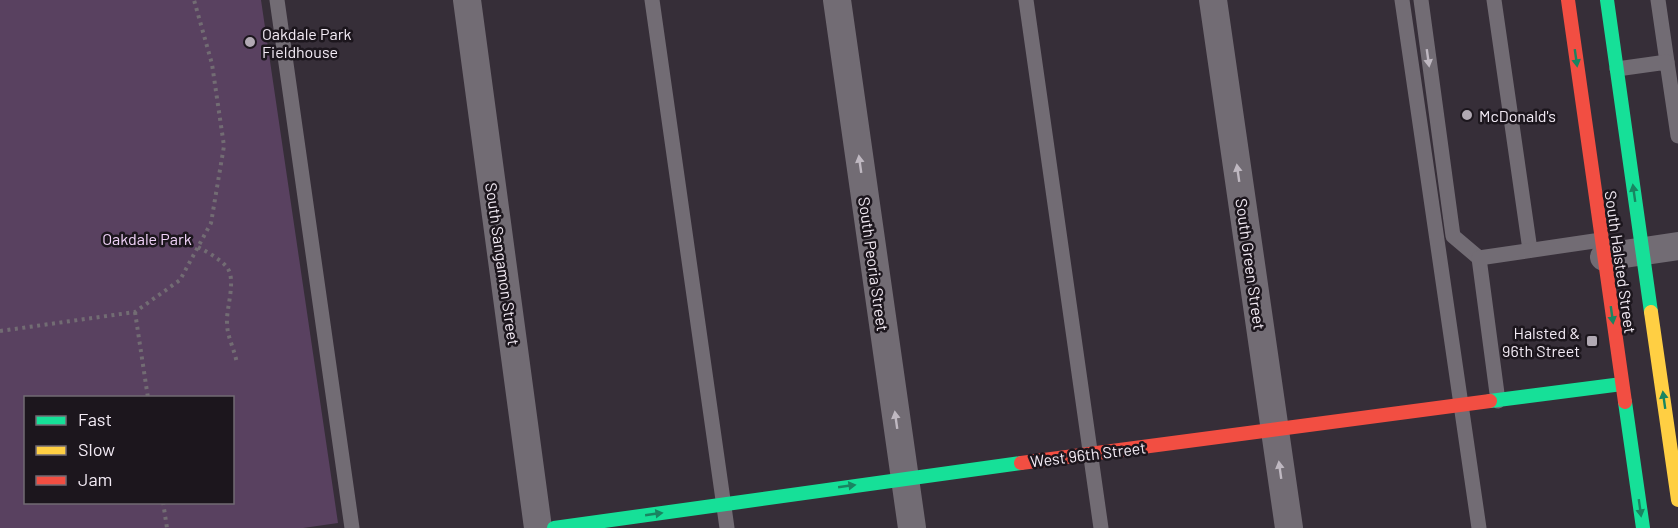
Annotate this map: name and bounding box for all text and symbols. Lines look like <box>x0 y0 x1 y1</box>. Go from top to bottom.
place label: Oakdale Park Fieldhouse <box>262 24 352 61</box>
marker: Oakdale Park Fieldhouse <box>243 35 257 49</box>
one-way arrow <box>1424 49 1433 68</box>
one-way arrow <box>1572 49 1581 68</box>
place label: McDonald's <box>1479 106 1556 125</box>
marker: McDonald's <box>1460 108 1474 122</box>
one-way arrow <box>856 155 865 174</box>
one-way arrow <box>1233 164 1242 183</box>
street label: South Sangamon Street <box>482 181 524 347</box>
one-way arrow <box>1630 184 1639 203</box>
street label: South Halsted Street <box>1602 189 1640 335</box>
street label: South Peoria Street <box>855 195 893 333</box>
street label: South Green Street <box>1232 197 1270 331</box>
park label: Oakdale Park <box>102 229 192 248</box>
one-way arrow <box>1608 305 1617 324</box>
place label: Halsted & 96th Street <box>1502 323 1580 360</box>
marker: Halsted & 96th Street <box>1585 334 1599 348</box>
one-way arrow <box>1659 391 1668 410</box>
legend <box>24 396 234 504</box>
text: Fast <box>78 408 112 430</box>
one-way arrow <box>892 410 901 429</box>
street label: West 96th Street <box>1029 437 1147 471</box>
text: Slow <box>78 438 115 460</box>
one-way arrow <box>1276 460 1285 479</box>
text: Jam <box>78 468 112 490</box>
one-way arrow <box>837 481 856 491</box>
one-way arrow <box>1635 498 1644 517</box>
one-way arrow <box>644 509 663 518</box>

